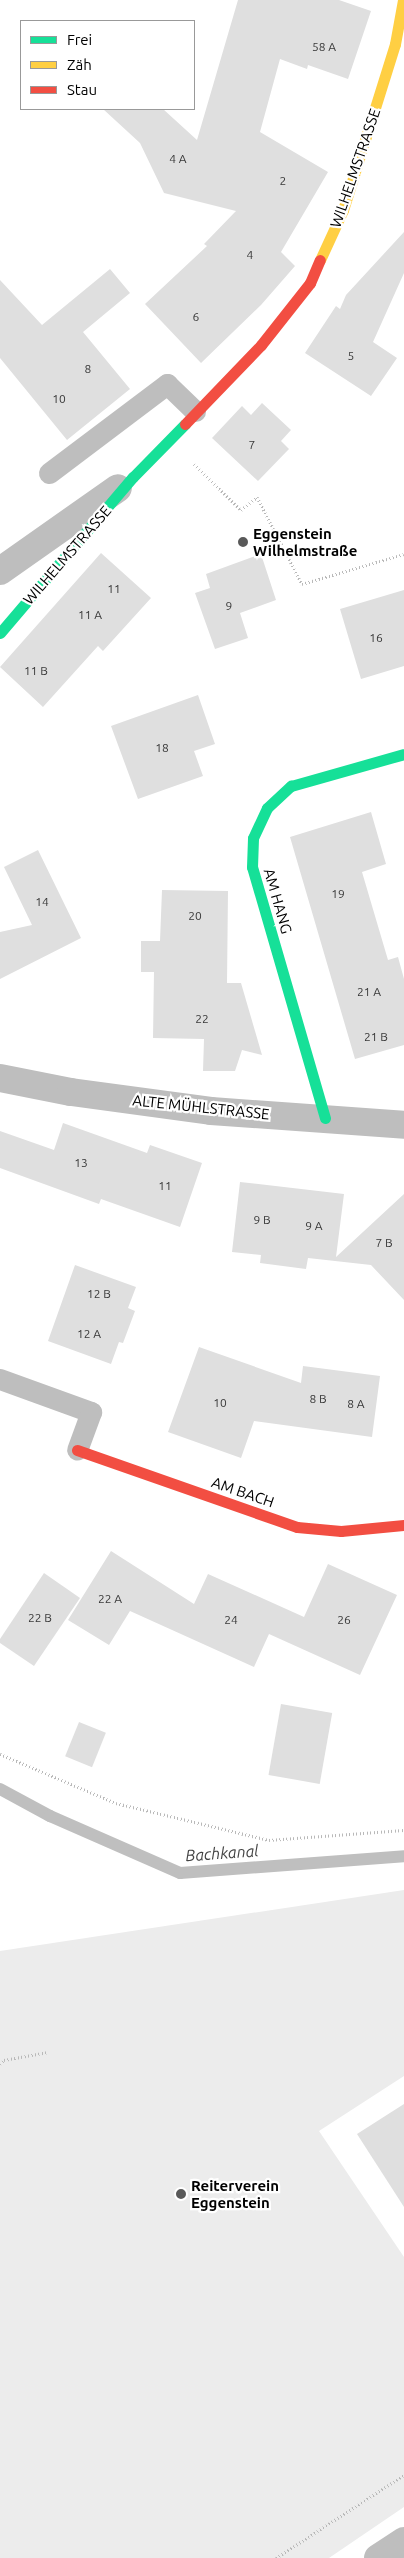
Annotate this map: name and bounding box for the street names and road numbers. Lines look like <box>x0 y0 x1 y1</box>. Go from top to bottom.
street label: WILHELMSTRASSE <box>326 106 384 230</box>
street label: WILHELMSTRASSE <box>19 502 115 608</box>
street label: AM HANG <box>260 866 296 936</box>
street label: ALTE MÜHLSTRASSE <box>132 1091 270 1123</box>
street label: AM BACH <box>209 1473 277 1511</box>

